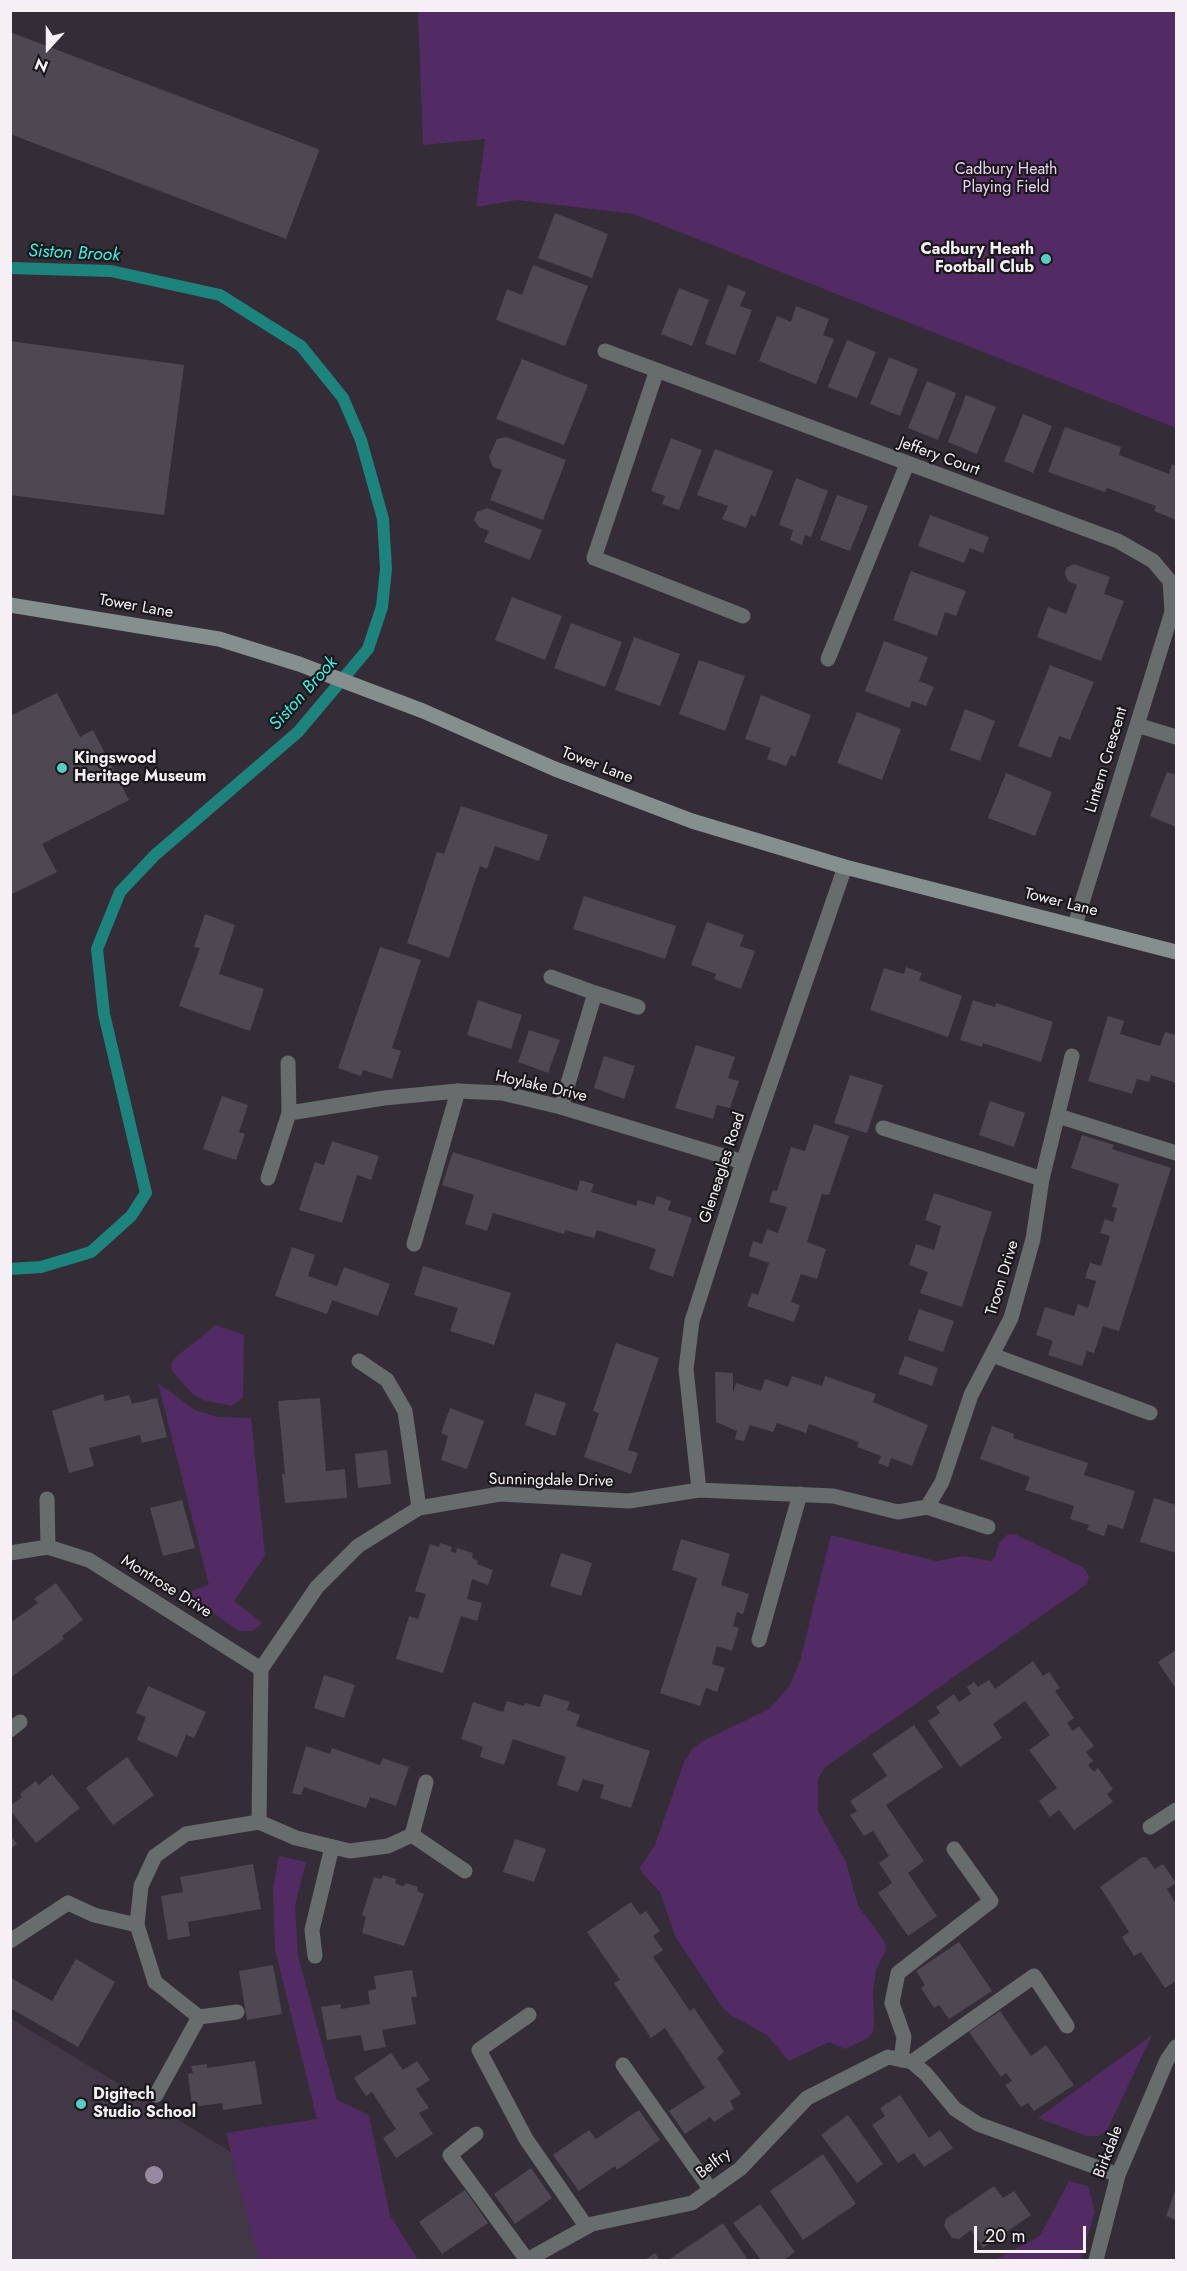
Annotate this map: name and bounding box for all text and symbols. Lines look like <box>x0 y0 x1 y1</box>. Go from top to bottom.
north arrow <box>18 18 78 78</box>
text: N <box>31 52 51 78</box>
park label: Cadbury Heath Playing Field <box>955 160 1057 198</box>
place label: Cadbury Heath Football Club <box>920 240 1034 278</box>
water label: Siston Brook <box>28 241 120 267</box>
marker: Cadbury Heath Football Club <box>1039 252 1053 266</box>
street label: Jeffery Court <box>896 433 982 481</box>
street label: Tower Lane <box>97 591 175 623</box>
water label: Siston Brook <box>265 653 343 735</box>
street label: Lintern Crescent <box>1082 705 1132 815</box>
street label: Tower Lane <box>559 744 635 788</box>
place label: Kingswood Heritage Museum <box>74 749 206 787</box>
marker: Kingswood Heritage Museum <box>55 761 69 775</box>
street label: Tower Lane <box>1022 885 1100 921</box>
street label: Hoylake Drive <box>493 1067 589 1107</box>
street label: Gleneagles Road <box>696 1110 750 1226</box>
street label: Troon Drive <box>982 1238 1024 1318</box>
street label: Sunningdale Drive <box>488 1470 614 1492</box>
street label: Montrose Drive <box>117 1552 215 1622</box>
place label: Digitech Studio School <box>93 2085 196 2123</box>
marker: Digitech Studio School <box>74 2097 88 2111</box>
street label: Birkdale <box>1090 2123 1128 2181</box>
street label: Belfry <box>693 2145 735 2183</box>
scale bar <box>977 2214 1090 2252</box>
text: 20 m <box>985 2223 1025 2249</box>

